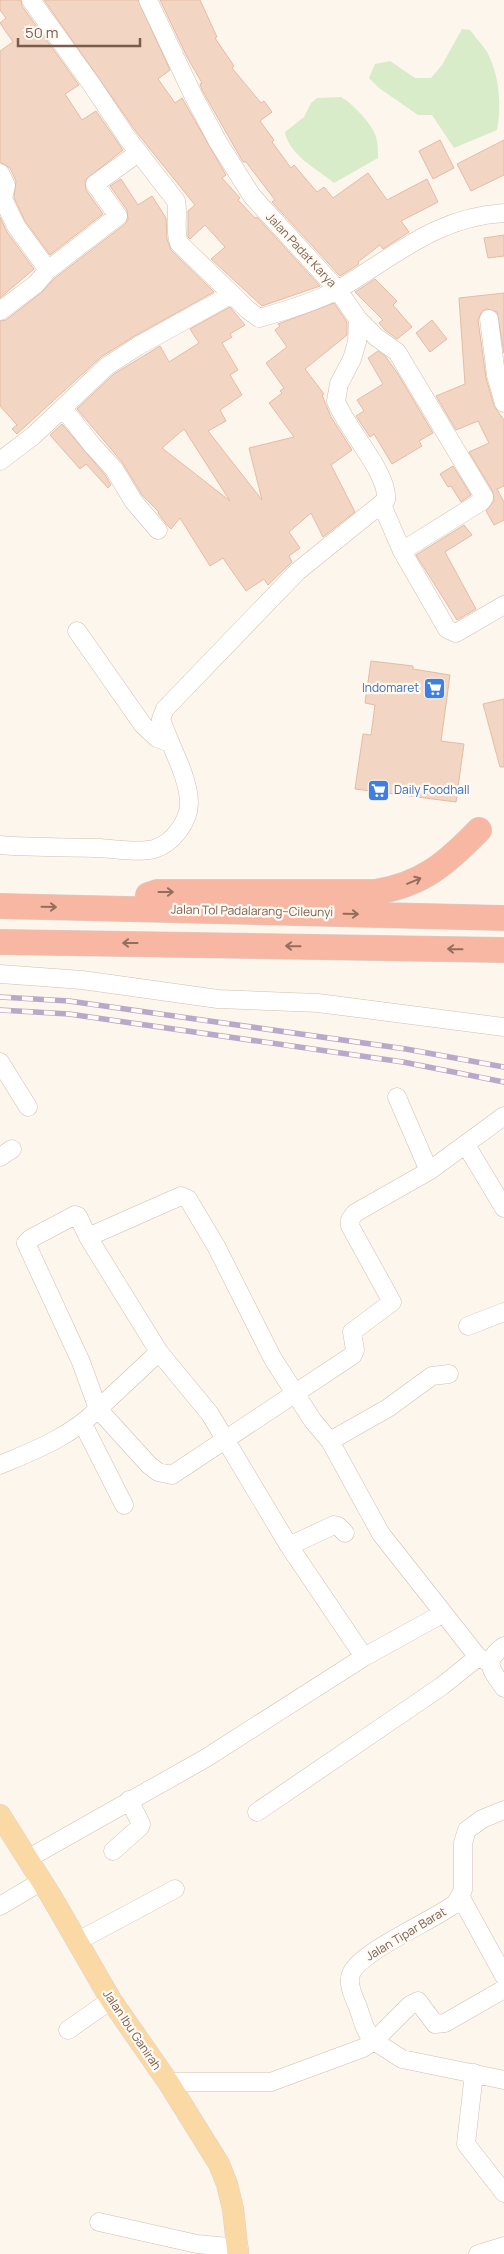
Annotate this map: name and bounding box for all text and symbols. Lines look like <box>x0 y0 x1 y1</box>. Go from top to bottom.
scale bar <box>18 15 140 47</box>
text: 50 m <box>25 22 59 43</box>
street label: Jalan Padat Karya <box>262 209 341 291</box>
supermarket icon: Indomaret <box>423 676 447 700</box>
place label: Indomaret <box>362 679 419 696</box>
supermarket icon: Daily Foodhall <box>366 778 390 802</box>
place label: Daily Foodhall <box>394 781 470 798</box>
one-way arrow <box>406 876 421 886</box>
one-way arrow <box>158 887 174 897</box>
street label: Jalan Tol Padalarang–Cileunyi <box>171 901 333 920</box>
one-way arrow <box>40 902 56 912</box>
one-way arrow <box>342 909 359 919</box>
one-way arrow <box>123 938 139 948</box>
one-way arrow <box>285 941 302 951</box>
one-way arrow <box>448 944 464 954</box>
street label: Jalan Tipar Barat <box>362 1903 449 1964</box>
street label: Jalan Ibu Ganirah <box>99 1986 166 2073</box>

